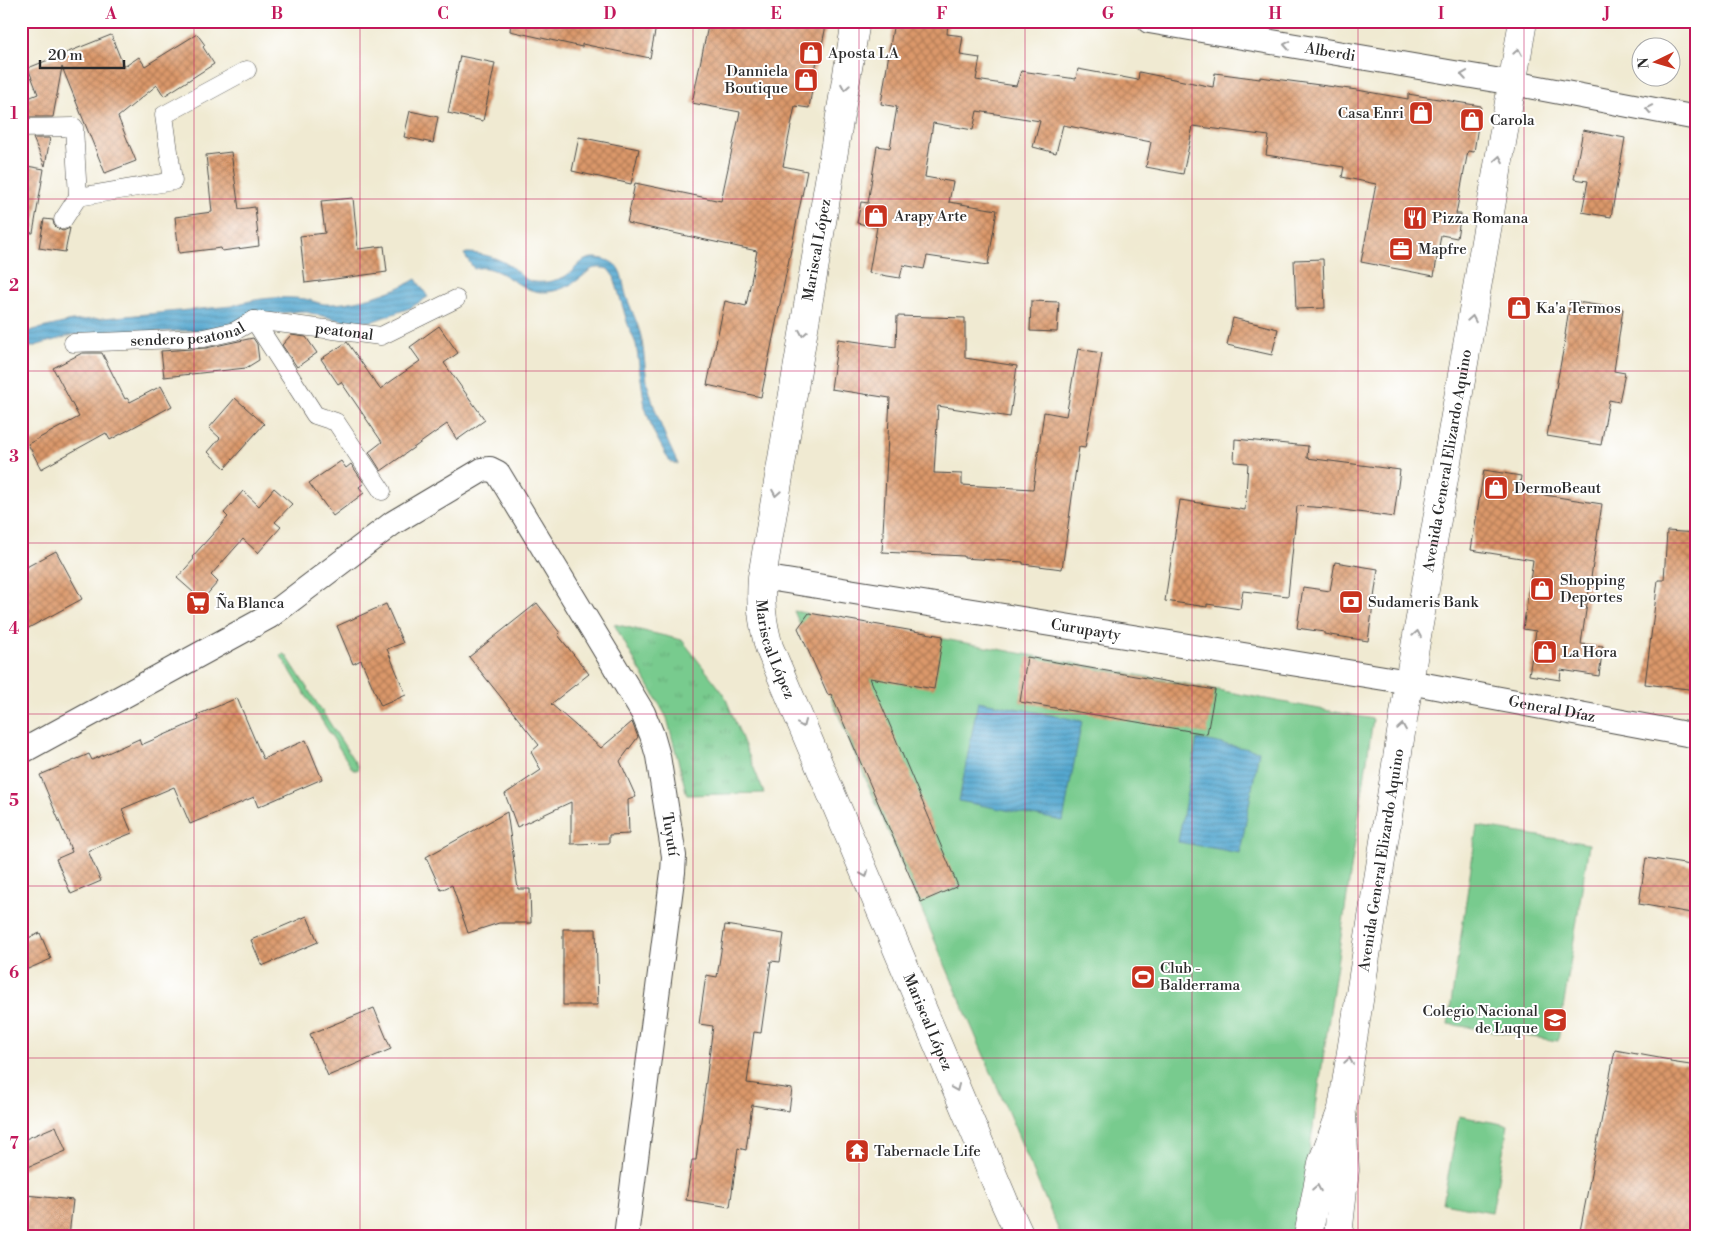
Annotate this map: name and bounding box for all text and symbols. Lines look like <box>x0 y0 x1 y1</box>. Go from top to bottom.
text: A <box>104 4 117 24</box>
text: B <box>271 4 283 24</box>
text: C <box>437 4 449 24</box>
text: D <box>604 4 617 24</box>
text: E <box>770 4 782 24</box>
text: F <box>936 4 948 24</box>
text: G <box>1102 4 1115 24</box>
text: H <box>1268 4 1282 24</box>
text: I <box>1438 4 1444 24</box>
text: J <box>1602 4 1610 24</box>
scale bar <box>40 38 124 70</box>
street label: Alberdi <box>1303 38 1357 66</box>
north arrow <box>1630 38 1680 88</box>
shop icon: Aposta LA <box>798 40 824 66</box>
one-way arrow <box>1283 40 1291 50</box>
place label: Aposta LA <box>827 44 900 63</box>
text: 20 m <box>48 46 83 65</box>
one-way arrow <box>1512 48 1522 57</box>
text: N <box>1635 57 1653 69</box>
place label: Danniela Boutique <box>724 62 788 98</box>
shop icon: Danniela Boutique <box>793 67 819 93</box>
one-way arrow <box>1460 71 1469 81</box>
one-way arrow <box>840 82 850 91</box>
shop icon: Casa Enri <box>1408 100 1434 126</box>
text: 1 <box>10 104 18 124</box>
place label: Casa Enri <box>1338 104 1404 123</box>
one-way arrow <box>1644 104 1653 114</box>
shop icon: Carola <box>1459 107 1485 133</box>
place label: Carola <box>1490 111 1535 130</box>
one-way arrow <box>1494 154 1504 163</box>
street label: Mariscal López <box>799 197 835 303</box>
shop icon: Arapy Arte <box>863 203 889 229</box>
restaurant icon: Pizza Romana <box>1402 205 1428 231</box>
place label: Arapy Arte <box>893 207 967 226</box>
place label: Pizza Romana <box>1432 209 1529 228</box>
office icon: Mapfre <box>1388 236 1414 262</box>
place label: Mapfre <box>1418 240 1467 259</box>
text: 2 <box>9 276 19 296</box>
shop icon: Ka'a Termos <box>1506 295 1532 321</box>
place label: Ka'a Termos <box>1536 299 1621 318</box>
one-way arrow <box>1466 315 1476 323</box>
street label: sendero peatonal <box>130 318 249 350</box>
street label: peatonal <box>314 318 375 345</box>
one-way arrow <box>799 329 809 338</box>
street label: Avenida General Elizardo Aquino <box>1419 348 1476 574</box>
text: 3 <box>9 447 19 467</box>
shop icon: DermoBeaut <box>1483 475 1509 501</box>
place label: DermoBeaut <box>1514 479 1602 498</box>
one-way arrow <box>772 489 782 498</box>
place label: Shopping Deportes <box>1560 571 1625 607</box>
shop icon: Shopping Deportes <box>1529 576 1555 602</box>
bank icon: Sudameris Bank <box>1338 589 1364 615</box>
supermarket icon: Ña Blanca <box>185 590 211 616</box>
place label: Ña Blanca <box>216 593 285 613</box>
place label: Sudameris Bank <box>1368 593 1479 612</box>
street label: Mariscal López <box>752 599 799 702</box>
street label: Curupayty <box>1049 615 1123 645</box>
text: 4 <box>9 619 20 639</box>
one-way arrow <box>1412 630 1422 639</box>
shop icon: La Hora <box>1532 639 1558 665</box>
place label: La Hora <box>1562 643 1617 662</box>
street label: General Díaz <box>1507 691 1597 726</box>
one-way arrow <box>795 719 806 728</box>
one-way arrow <box>1396 723 1406 732</box>
street label: Avenida General Elizardo Aquino <box>1354 747 1408 974</box>
text: 5 <box>9 791 19 811</box>
street label: Tuyutí <box>658 811 684 859</box>
one-way arrow <box>859 869 869 878</box>
place label: Club - Balderrama <box>1159 959 1241 995</box>
text: 6 <box>9 963 19 983</box>
sports icon: Club - Balderrama <box>1130 964 1156 990</box>
street label: Mariscal López <box>899 971 957 1073</box>
place label: Colegio Nacional de Luque <box>1423 1002 1539 1038</box>
school or university icon: Colegio Nacional de Luque <box>1542 1007 1568 1033</box>
one-way arrow <box>1344 1056 1354 1065</box>
one-way arrow <box>949 1083 960 1092</box>
text: 7 <box>9 1134 19 1154</box>
temple icon: Tabernacle Life <box>844 1138 870 1164</box>
place label: Tabernacle Life <box>874 1142 981 1161</box>
one-way arrow <box>1311 1183 1322 1192</box>

